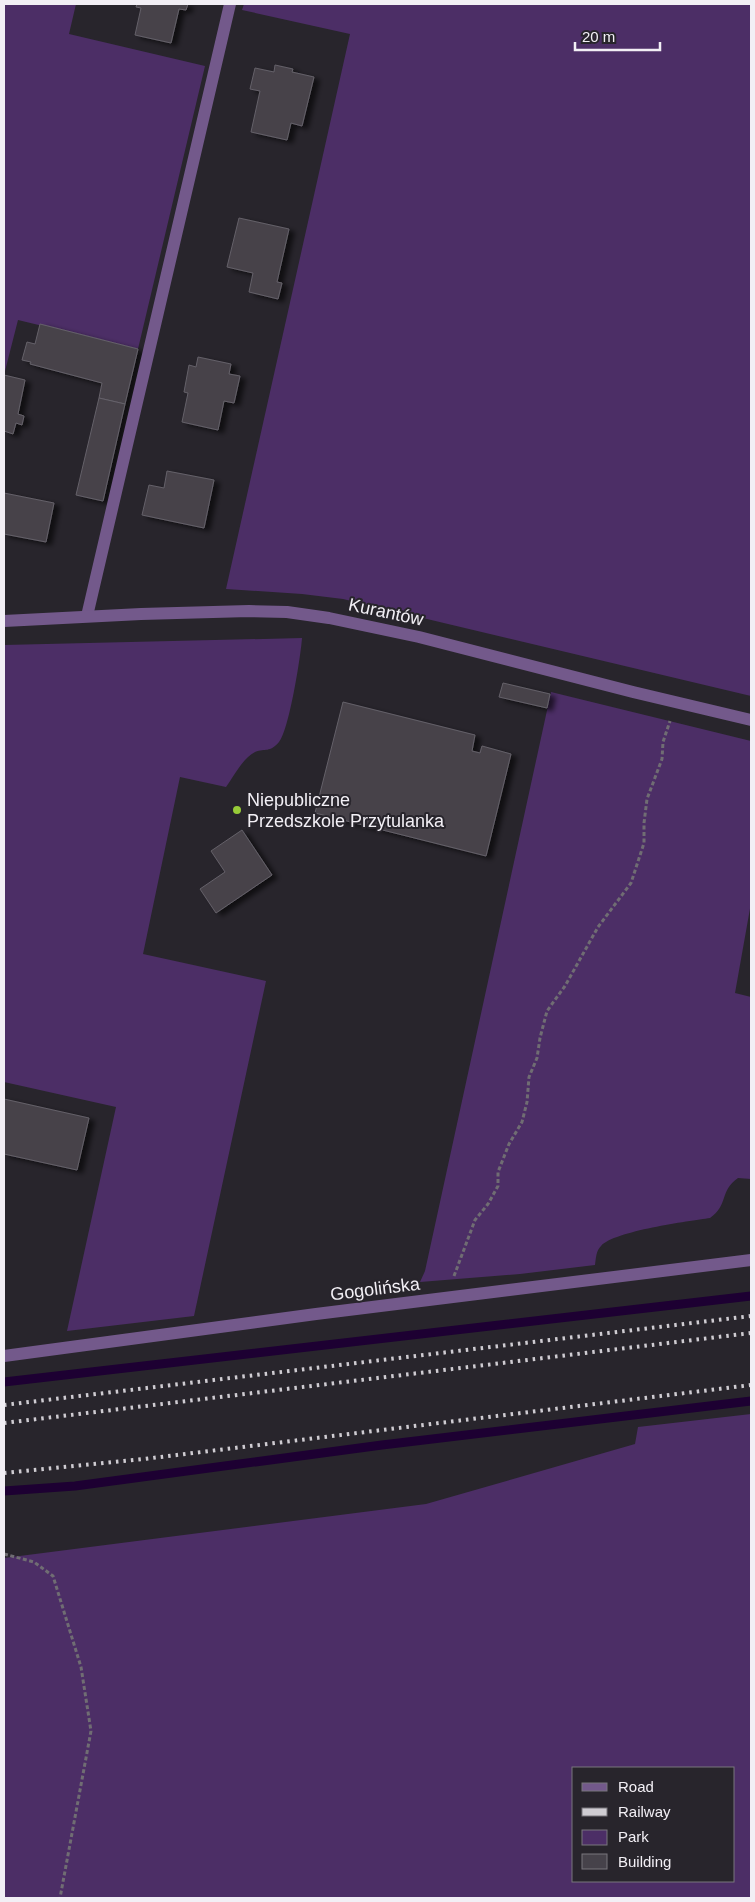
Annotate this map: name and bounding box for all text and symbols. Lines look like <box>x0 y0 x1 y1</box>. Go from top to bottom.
scale bar <box>575 20 660 52</box>
text: 20 m <box>582 28 615 45</box>
street label: Kurantów <box>347 594 426 630</box>
place label: Niepubliczne Przedszkole Przytulanka <box>247 790 445 831</box>
marker: Niepubliczne Przedszkole Przytulanka <box>231 804 243 816</box>
street label: Gogolińska <box>329 1273 422 1304</box>
legend <box>572 1767 735 1882</box>
text: Road <box>618 1778 654 1795</box>
text: Railway <box>618 1803 671 1820</box>
text: Park <box>618 1828 649 1845</box>
text: Building <box>618 1853 671 1870</box>

